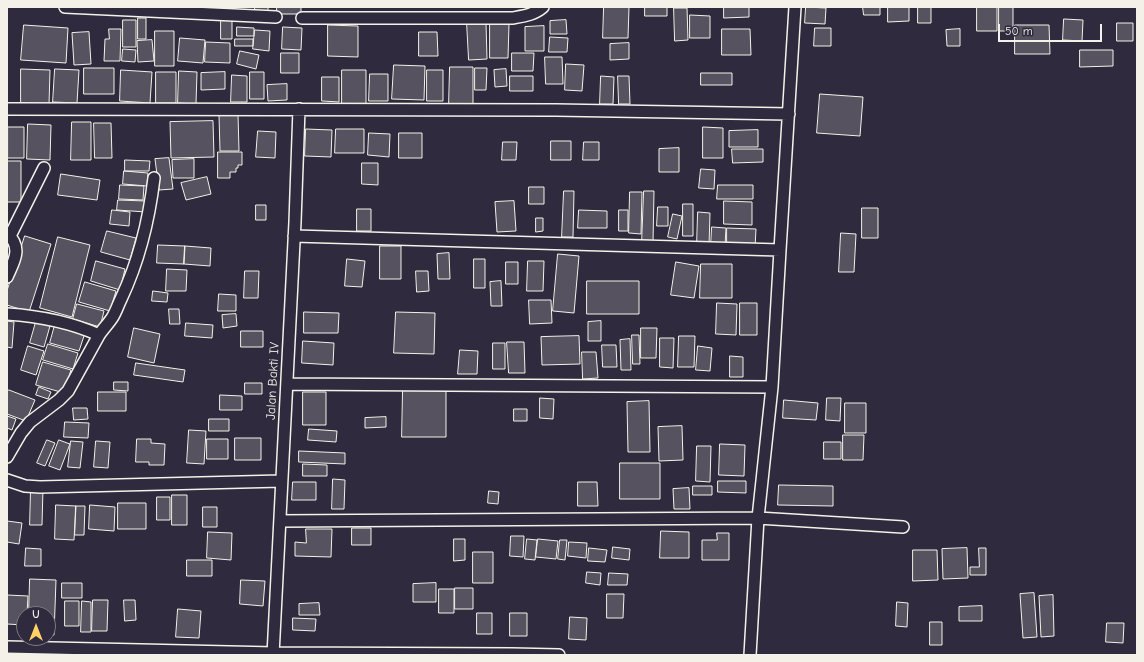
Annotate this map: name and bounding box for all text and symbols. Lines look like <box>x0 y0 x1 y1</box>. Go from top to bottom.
scale bar <box>1000 16 1104 42</box>
text: 50 m <box>1005 24 1033 38</box>
street label: Jalan Bakti IV <box>263 342 283 420</box>
north arrow <box>16 606 56 646</box>
text: U <box>32 608 40 621</box>

